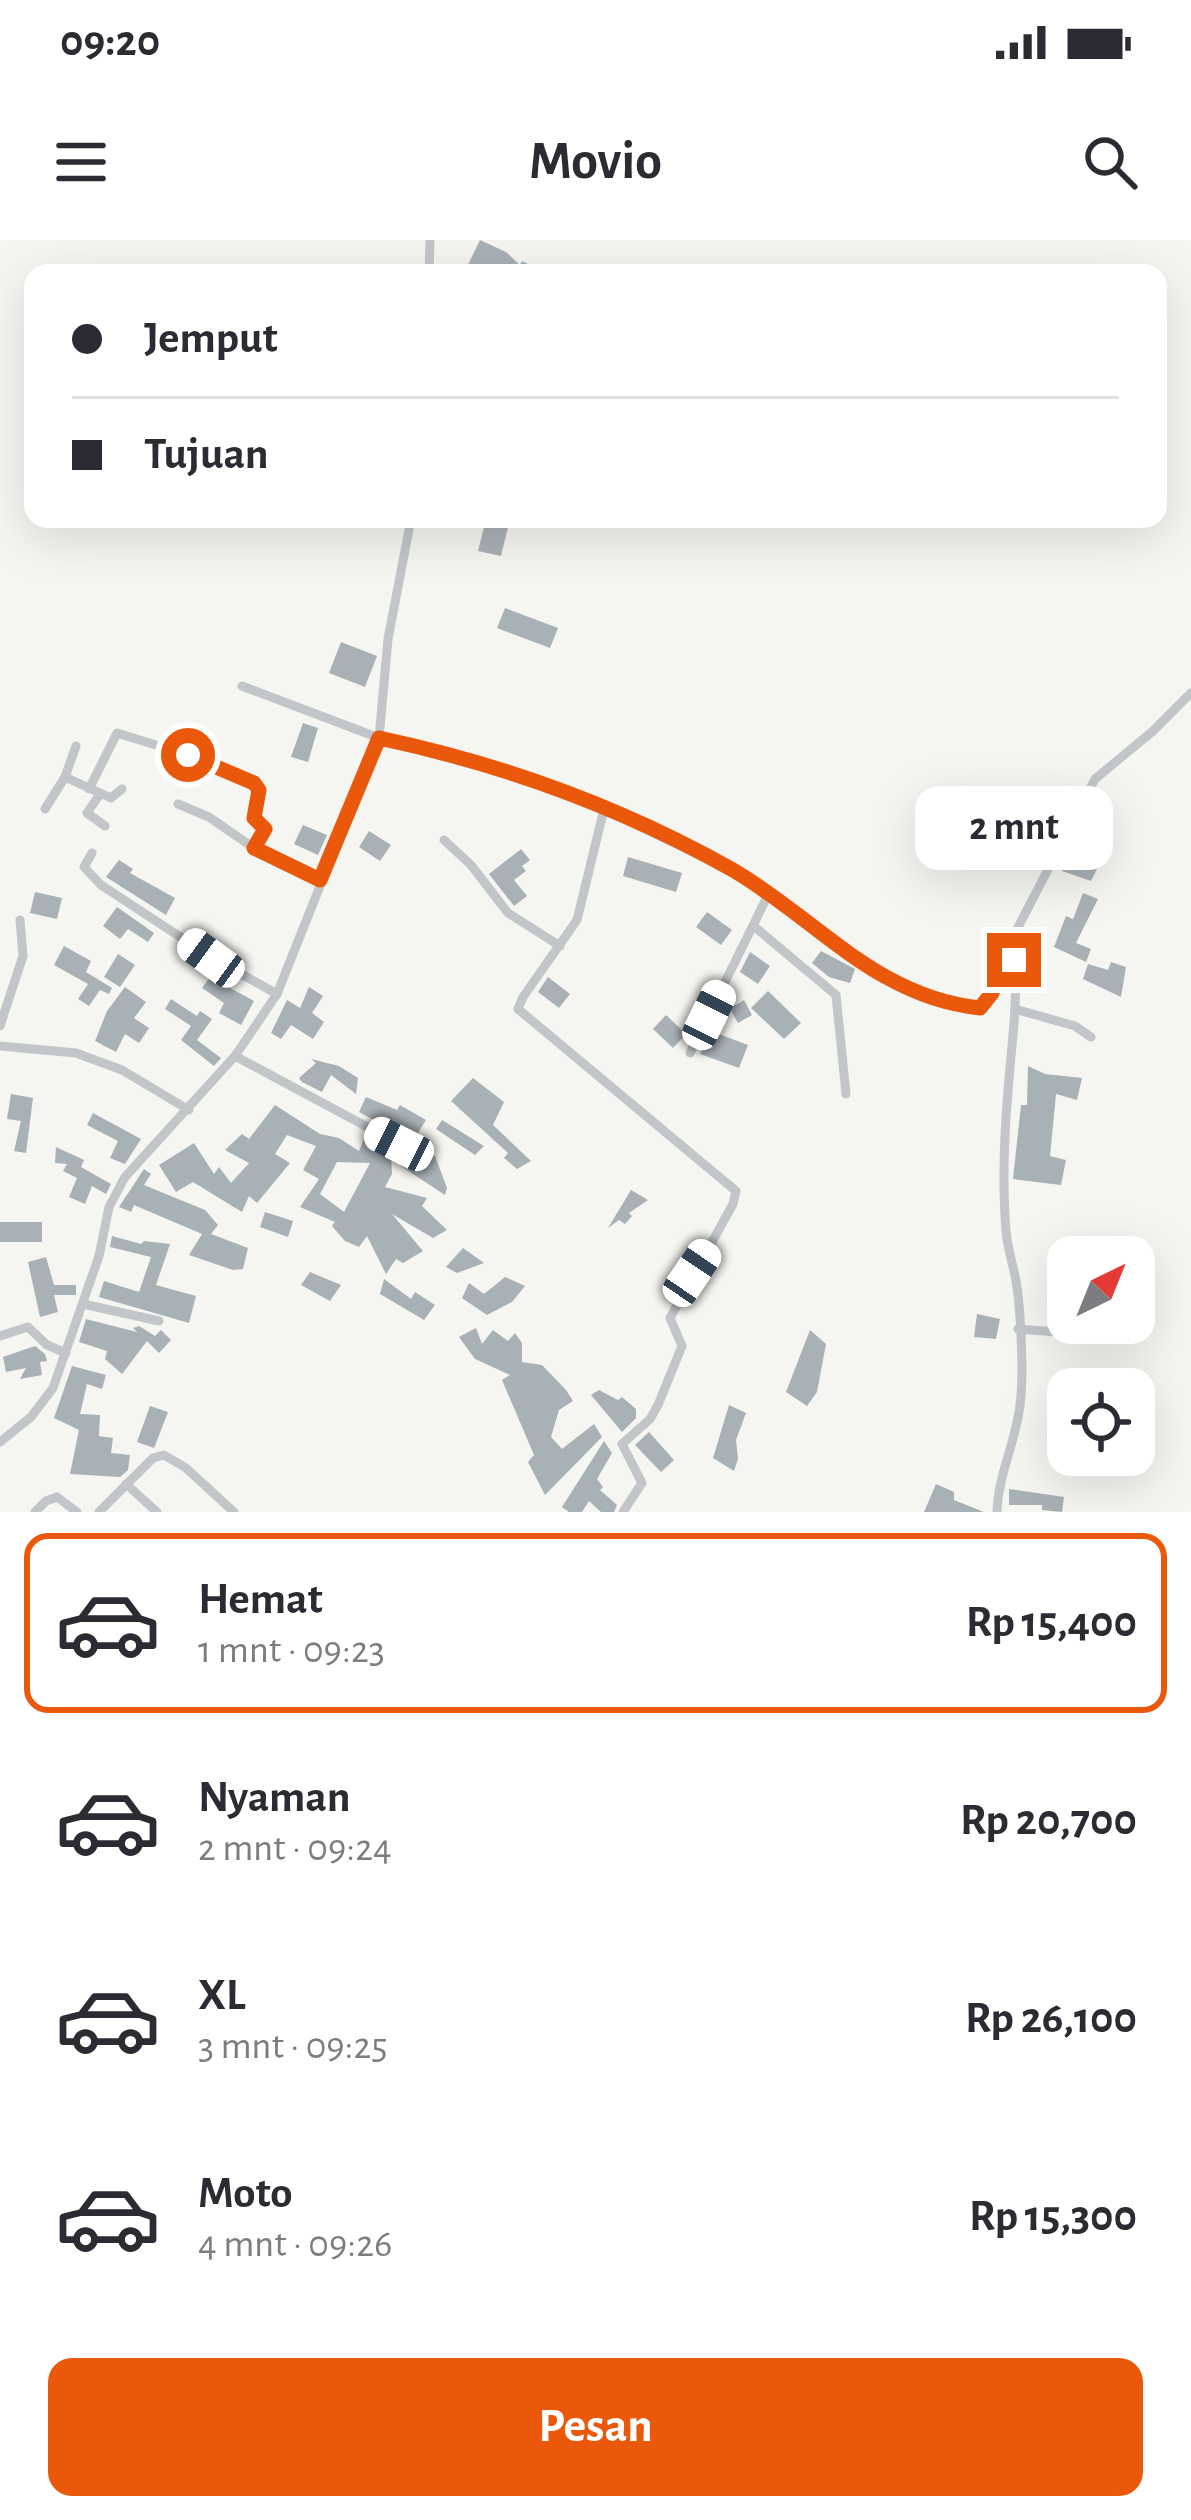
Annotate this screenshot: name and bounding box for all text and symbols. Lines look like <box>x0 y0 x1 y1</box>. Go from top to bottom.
text: 09:20 <box>60 19 160 64</box>
icon: menu <box>48 129 114 195</box>
icon: search <box>1077 129 1143 195</box>
text: Movio <box>529 135 662 189</box>
text: Jemput <box>144 316 278 361</box>
text: Tujuan <box>144 432 269 477</box>
route start <box>161 728 215 782</box>
callout: 2 mnt <box>915 786 1113 870</box>
text: 2 mnt <box>969 808 1059 847</box>
car <box>171 922 251 994</box>
route end <box>987 933 1041 987</box>
car <box>677 975 741 1055</box>
car <box>359 1112 439 1176</box>
car <box>657 1233 727 1313</box>
north arrow <box>1047 1236 1155 1344</box>
map controls <box>1047 1236 1155 1476</box>
button: locate <box>1047 1368 1155 1476</box>
icon: car <box>54 1569 162 1677</box>
text: Hemat <box>198 1577 323 1622</box>
text: Rp 15,400 <box>966 1600 1137 1645</box>
text: 1 mnt · 09:23 <box>198 1631 385 1670</box>
icon: car <box>54 1767 162 1875</box>
text: Nyaman <box>198 1775 351 1820</box>
text: Rp 20,700 <box>960 1798 1137 1843</box>
text: 2 mnt · 09:24 <box>198 1829 392 1868</box>
icon: car <box>54 1965 162 2073</box>
text: XL <box>198 1973 246 2018</box>
text: Rp 26,100 <box>965 1996 1137 2041</box>
text: 3 mnt · 09:25 <box>198 2027 388 2066</box>
icon: car <box>54 2163 162 2271</box>
text: Moto <box>198 2171 293 2216</box>
text: Rp 15,300 <box>969 2194 1137 2239</box>
text: 4 mnt · 09:26 <box>198 2225 392 2264</box>
button: Pesan <box>48 2358 1143 2496</box>

